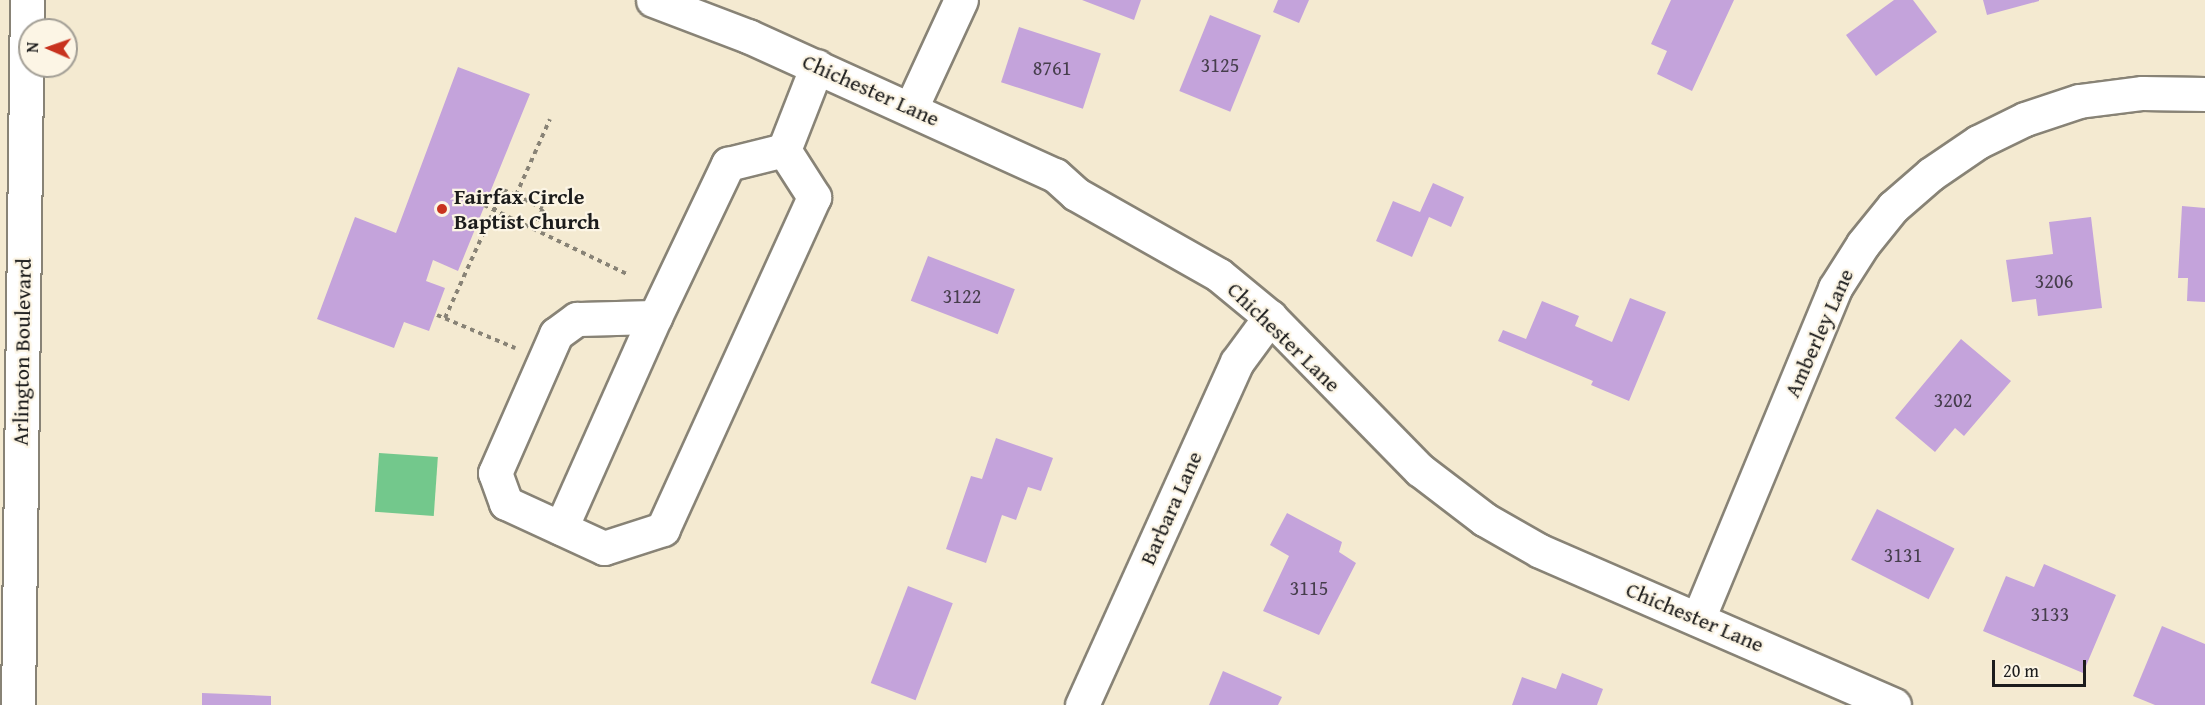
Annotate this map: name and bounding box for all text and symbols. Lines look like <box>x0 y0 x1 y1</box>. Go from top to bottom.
north arrow <box>18 18 78 78</box>
text: N <box>20 42 44 53</box>
street label: Chichester Lane <box>798 48 944 132</box>
house number: 3125 <box>1201 52 1239 76</box>
house number: 8761 <box>1033 55 1071 79</box>
place label: Fairfax Circle Baptist Church <box>454 183 600 234</box>
marker: Fairfax Circle Baptist Church <box>435 202 449 216</box>
street label: Arlington Boulevard <box>7 258 37 446</box>
street label: Amberley Lane <box>1779 265 1859 401</box>
house number: 3206 <box>2035 268 2073 292</box>
street label: Chichester Lane <box>1222 276 1346 398</box>
house number: 3122 <box>943 283 981 307</box>
house number: 3202 <box>1934 387 1972 411</box>
street label: Barbara Lane <box>1134 447 1208 569</box>
house number: 3131 <box>1884 542 1922 566</box>
house number: 3115 <box>1290 575 1328 599</box>
street label: Chichester Lane <box>1622 576 1768 658</box>
house number: 3133 <box>2031 601 2069 625</box>
scale bar <box>1995 648 2090 686</box>
text: 20 m <box>2003 657 2039 684</box>

